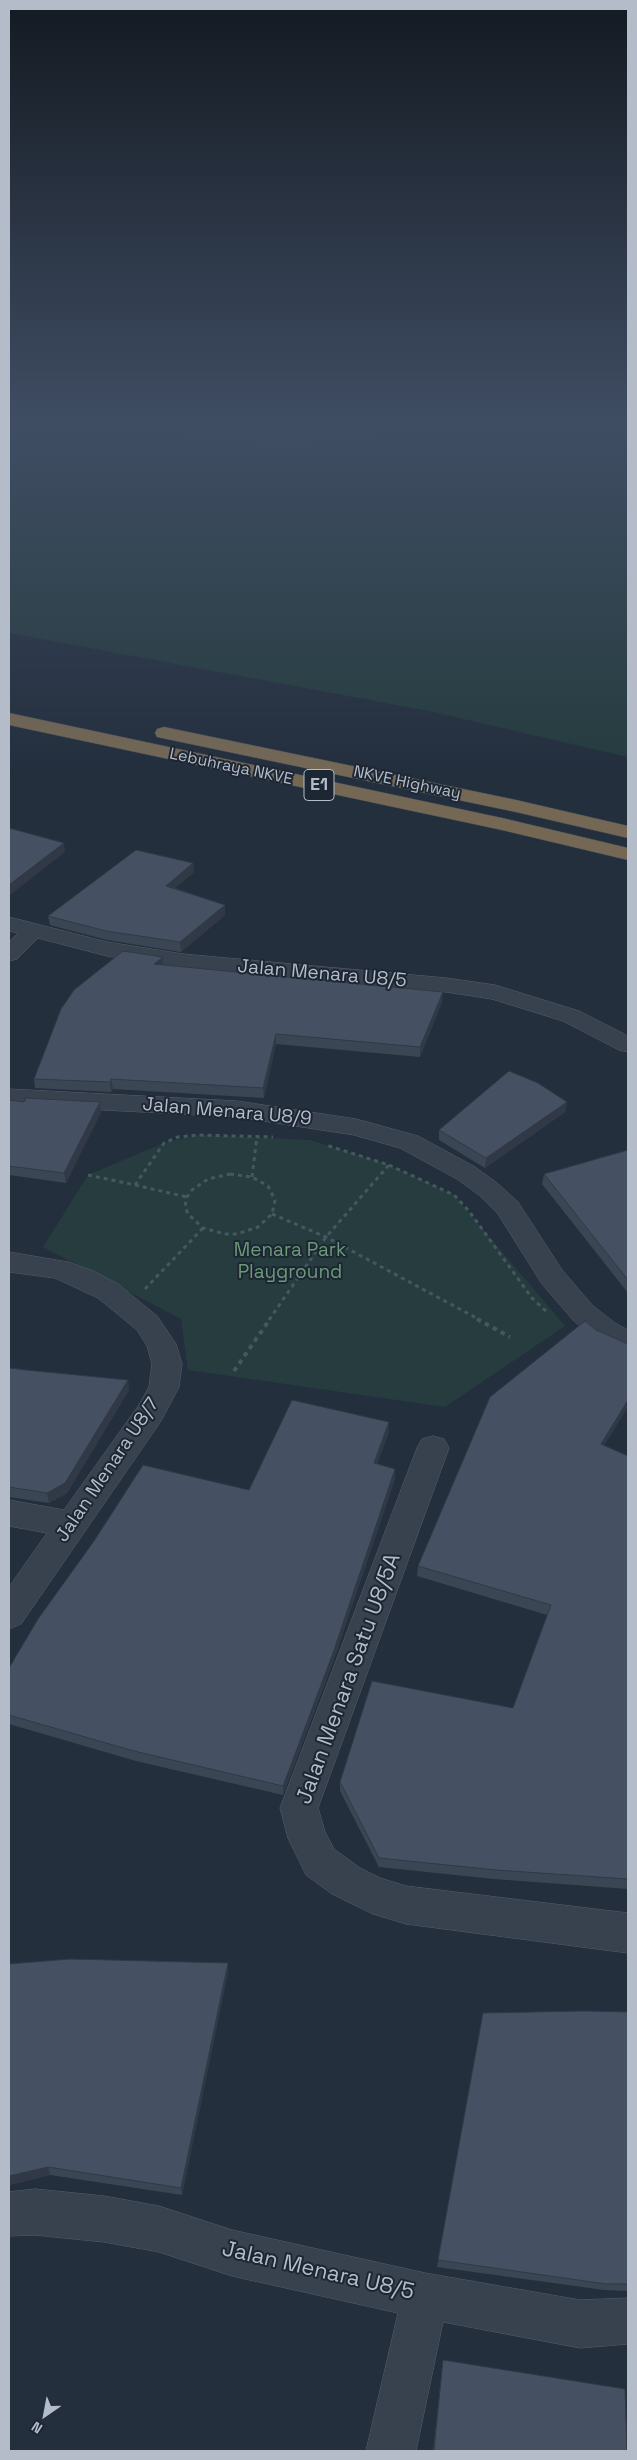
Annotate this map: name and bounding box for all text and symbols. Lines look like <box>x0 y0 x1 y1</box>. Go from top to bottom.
street label: Lebuhraya NKVE <box>168 745 294 789</box>
street label: NKVE Highway <box>352 762 462 804</box>
road number: E1 <box>304 770 334 800</box>
street label: Jalan Menara U8/5 <box>237 955 407 993</box>
street label: Jalan Menara U8/9 <box>141 1093 313 1131</box>
park label: Menara Park Playground <box>234 1240 346 1284</box>
street label: Jalan Menara U8/7 <box>51 1394 165 1546</box>
street label: Jalan Menara Satu U8/5A <box>291 1550 407 1808</box>
street label: Jalan Menara U8/5 <box>219 2236 417 2306</box>
north arrow <box>20 2390 70 2440</box>
text: N <box>28 2417 46 2438</box>

